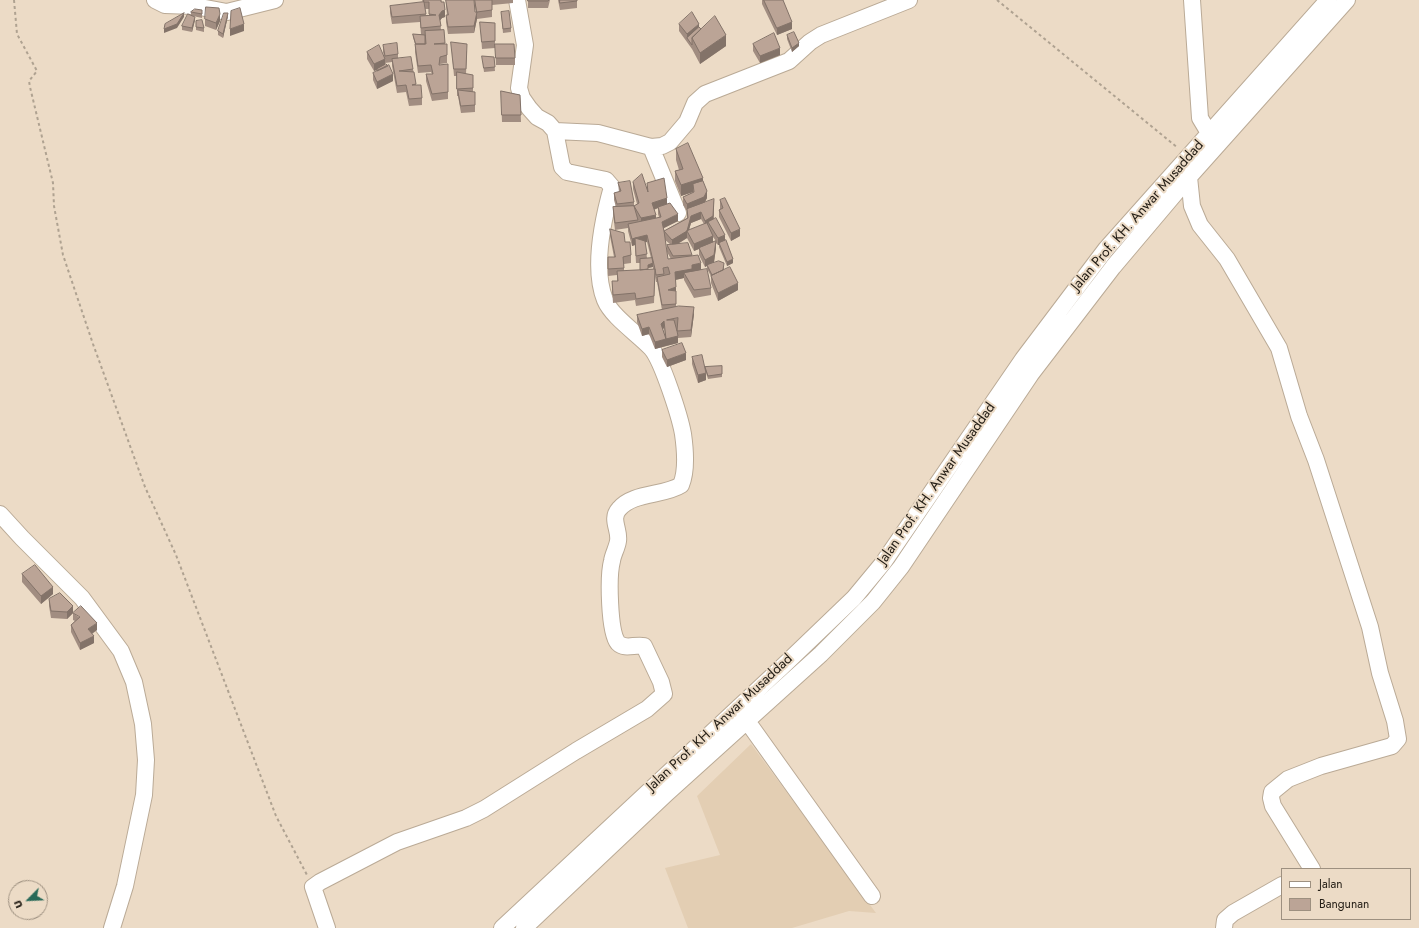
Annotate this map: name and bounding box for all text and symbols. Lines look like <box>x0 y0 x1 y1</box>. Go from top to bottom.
street label: Jalan Prof. KH. Anwar Musaddad <box>1068 137 1208 295</box>
street label: Jalan Prof. KH. Anwar Musaddad <box>875 400 999 568</box>
street label: Jalan Prof. KH. Anwar Musaddad <box>644 651 796 795</box>
legend <box>1281 868 1411 920</box>
text: Jalan <box>1319 875 1342 893</box>
north arrow <box>8 880 48 920</box>
text: Bangunan <box>1319 895 1369 913</box>
text: U <box>9 898 27 911</box>

